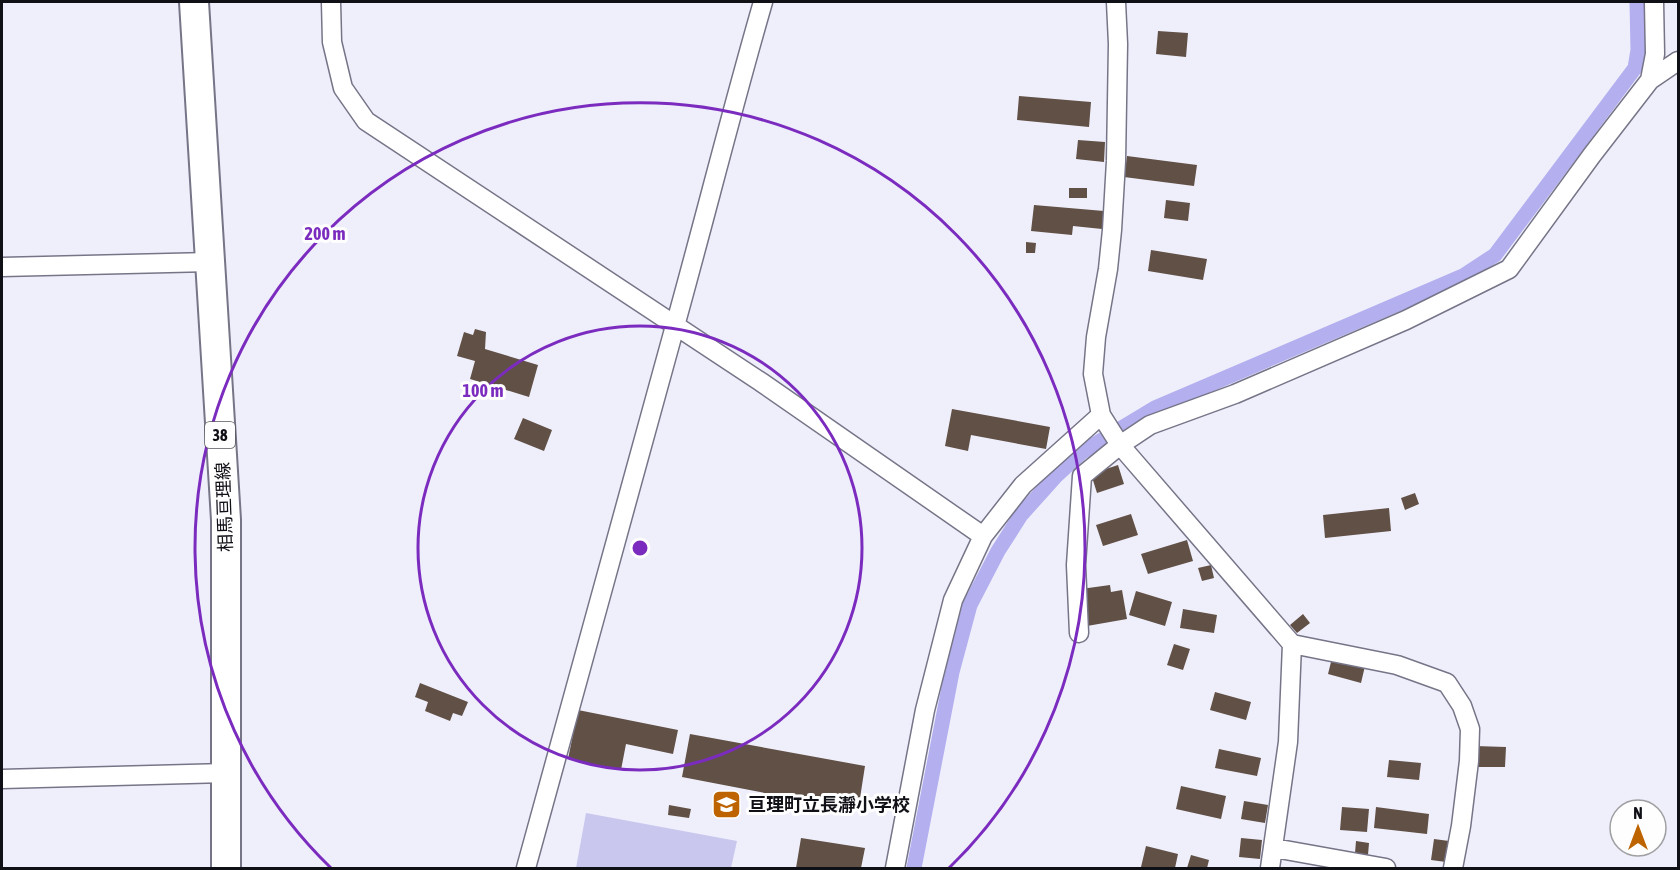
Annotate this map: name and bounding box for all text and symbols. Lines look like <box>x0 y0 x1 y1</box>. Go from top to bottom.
text: 200 m <box>305 223 345 244</box>
text: 100 m <box>463 380 503 401</box>
road number: 38 <box>205 422 235 448</box>
street label: 相馬亘理線 <box>212 462 236 552</box>
centre of rings <box>630 538 650 558</box>
school or university icon: 亘理町立長瀞小学校 <box>711 788 743 820</box>
place label: 亘理町立長瀞小学校 <box>748 794 910 815</box>
north arrow <box>1608 798 1668 858</box>
text: N <box>1633 804 1643 822</box>

